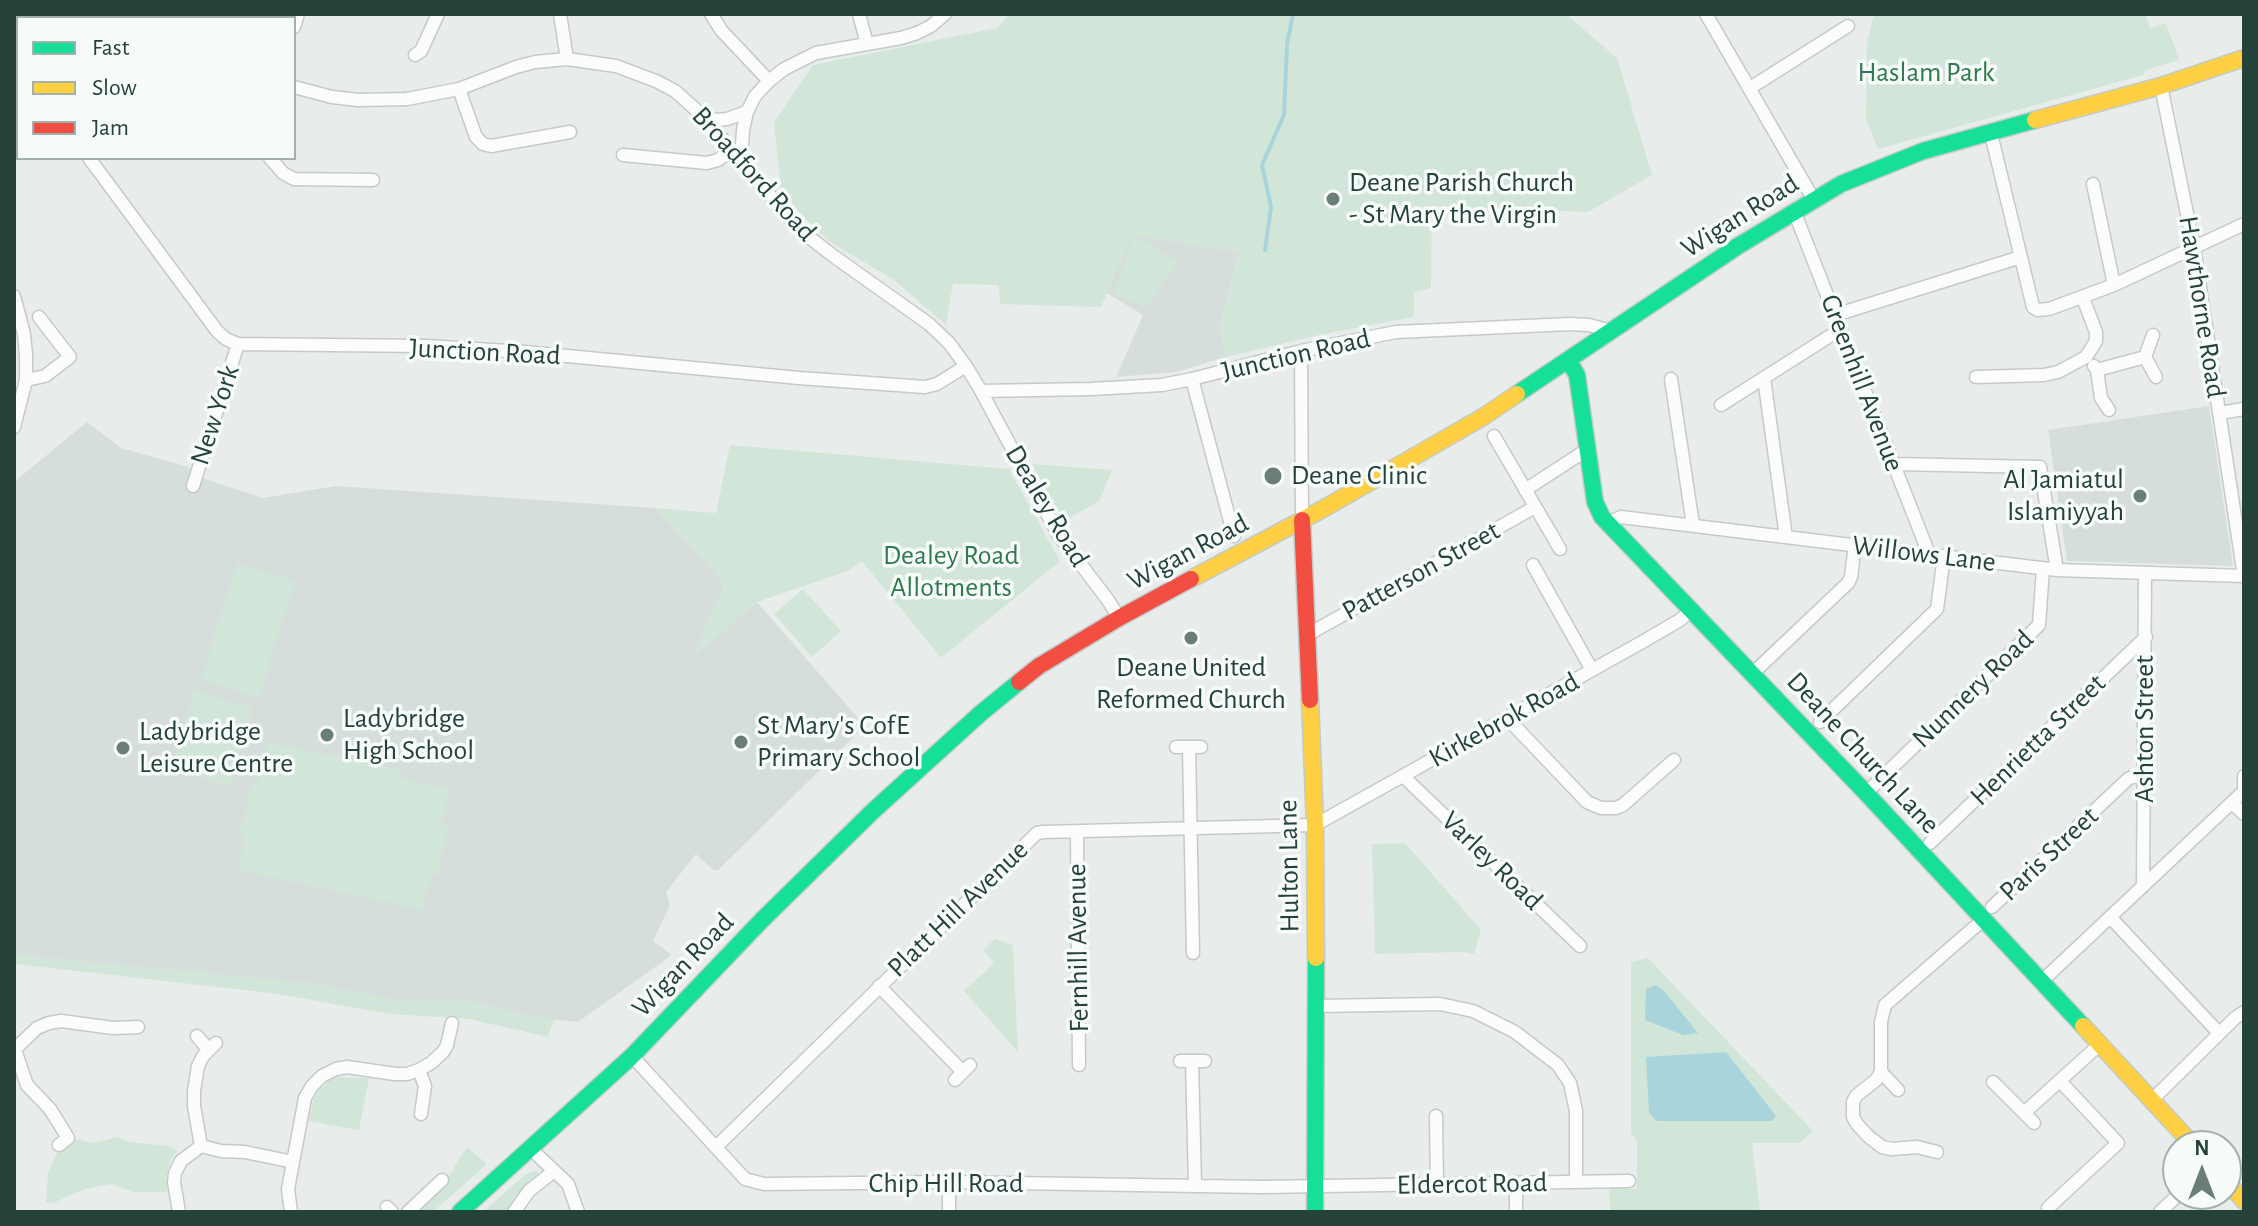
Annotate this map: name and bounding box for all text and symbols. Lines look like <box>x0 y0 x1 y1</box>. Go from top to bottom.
legend <box>16 16 296 160</box>
text: Fast <box>92 36 129 60</box>
park label: Haslam Park <box>1858 56 1994 90</box>
text: Slow <box>92 76 137 100</box>
street label: Broadford Road <box>685 100 823 248</box>
text: Jam <box>92 116 129 140</box>
place label: Deane Parish Church - St Mary the Virgin <box>1349 166 1574 232</box>
street label: Wigan Road <box>1675 167 1805 265</box>
marker: Deane Parish Church - St Mary the Virgin <box>1324 190 1342 208</box>
street label: Hawthorne Road <box>2171 214 2233 400</box>
street label: Greenhill Avenue <box>1813 290 1911 476</box>
street label: Junction Road <box>1218 322 1374 388</box>
street label: Junction Road <box>408 331 562 373</box>
street label: New York <box>183 361 247 469</box>
street label: Dealey Road <box>998 439 1096 573</box>
place label: Deane Clinic <box>1291 459 1427 493</box>
place label: Al Jamiatul Islamiyyah <box>2003 463 2124 529</box>
marker: Deane Clinic <box>1262 465 1284 487</box>
marker: Al Jamiatul Islamiyyah <box>2131 487 2149 505</box>
street label: Wigan Road <box>1122 506 1254 598</box>
street label: Patterson Street <box>1336 514 1506 628</box>
street label: Willows Lane <box>1850 529 1998 579</box>
park label: Dealey Road Allotments <box>883 539 1019 605</box>
street label: Nunnery Road <box>1905 623 2041 755</box>
marker: Deane United Reformed Church <box>1182 629 1200 647</box>
place label: Deane United Reformed Church <box>1096 651 1286 717</box>
street label: Ashton Street <box>2128 655 2162 803</box>
street label: Kirkebrok Road <box>1423 665 1585 775</box>
street label: Deane Church Lane <box>1779 665 1947 841</box>
street label: Henrietta Street <box>1963 667 2113 813</box>
place label: Ladybridge High School <box>343 702 474 768</box>
place label: St Mary's CofE Primary School <box>757 709 920 775</box>
place label: Ladybridge Leisure Centre <box>139 715 293 781</box>
marker: Ladybridge High School <box>318 726 336 744</box>
marker: St Mary's CofE Primary School <box>732 733 750 751</box>
marker: Ladybridge Leisure Centre <box>114 739 132 757</box>
street label: Hulton Lane <box>1271 799 1307 933</box>
street label: Paris Street <box>1992 800 2106 908</box>
street label: Varley Road <box>1434 804 1550 918</box>
street label: Platt Hill Avenue <box>881 833 1035 985</box>
street label: Fernhill Avenue <box>1060 863 1096 1033</box>
street label: Wigan Road <box>625 906 741 1024</box>
north arrow <box>2162 1130 2242 1210</box>
text: N <box>2194 1137 2210 1159</box>
street label: Eldercot Road <box>1396 1166 1548 1202</box>
street label: Chip Hill Road <box>869 1167 1023 1201</box>

